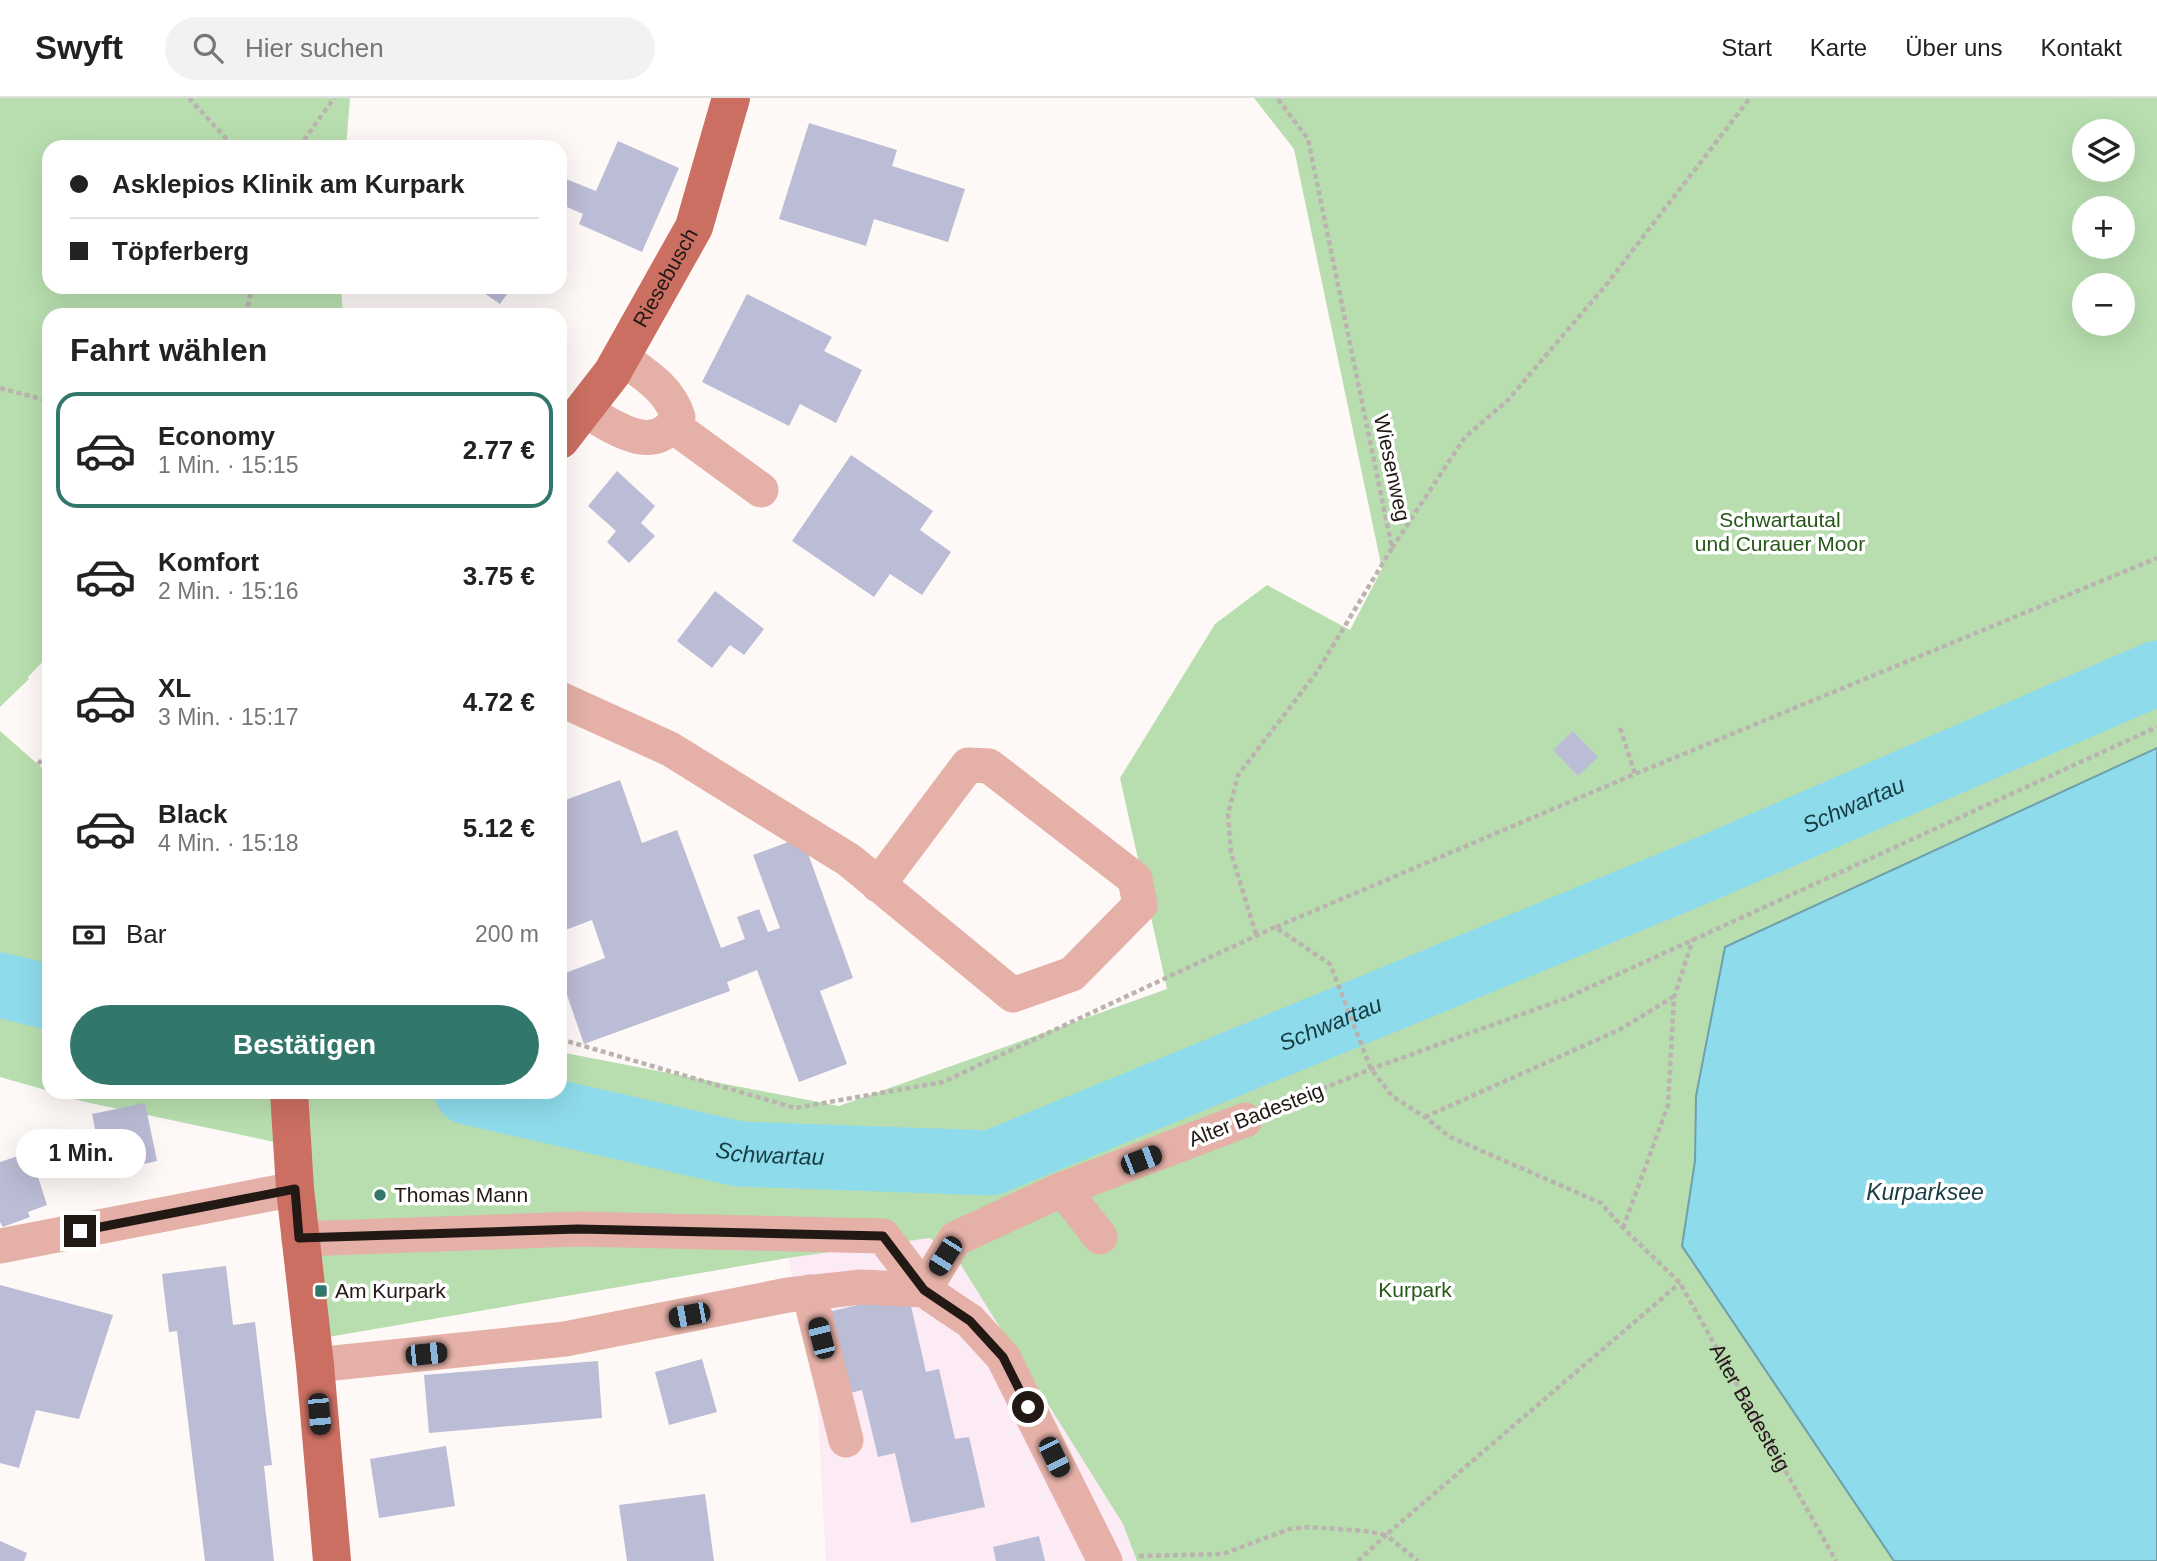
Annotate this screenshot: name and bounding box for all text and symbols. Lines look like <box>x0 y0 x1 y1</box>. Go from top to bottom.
search box <box>165 17 655 80</box>
text: Swyft <box>35 29 123 66</box>
icon: search <box>189 29 227 67</box>
text: Hier suchen <box>245 33 384 63</box>
text: Start <box>1721 34 1772 61</box>
text: Karte <box>1810 34 1867 61</box>
text: Über uns <box>1905 34 2003 61</box>
text: Kontakt <box>2041 34 2122 61</box>
map controls <box>2072 119 2135 336</box>
button: layers <box>2072 119 2135 182</box>
text: Asklepios Klinik am Kurpark <box>112 169 465 199</box>
button: + <box>2072 196 2135 259</box>
street label: Riesebusch <box>628 224 702 331</box>
text: Töpferberg <box>112 236 249 266</box>
button: − <box>2072 273 2135 336</box>
text: Fahrt wählen <box>70 332 267 368</box>
street label: Wiesenweg <box>1370 412 1415 523</box>
icon: car <box>74 419 137 482</box>
text: Economy <box>158 421 275 451</box>
text: 2.77 € <box>463 435 535 465</box>
text: 1 Min. · 15:15 <box>158 452 299 478</box>
park label: Schwartautal und Curauer Moor <box>1695 508 1865 555</box>
icon: car <box>74 545 137 608</box>
text: Komfort <box>158 547 259 577</box>
text: 3.75 € <box>463 561 535 591</box>
text: 2 Min. · 15:16 <box>158 578 299 604</box>
icon: car <box>74 671 137 734</box>
text: XL <box>158 673 191 703</box>
text: 4.72 € <box>463 687 535 717</box>
text: 3 Min. · 15:17 <box>158 704 299 730</box>
water label: Schwartau <box>1798 771 1909 838</box>
icon: car <box>74 797 137 860</box>
text: Black <box>158 799 227 829</box>
text: 5.12 € <box>463 813 535 843</box>
text: 4 Min. · 15:18 <box>158 830 299 856</box>
icon: cash <box>70 916 108 954</box>
text: Bar <box>126 919 166 949</box>
text: 200 m <box>475 921 539 947</box>
water label: Schwartau <box>1275 991 1386 1056</box>
button: Bestätigen <box>70 1005 539 1085</box>
street label: Alter Badesteig <box>1185 1078 1326 1151</box>
callout: 1 Min. <box>15 1130 145 1178</box>
water label: Schwartau <box>713 1136 825 1170</box>
text: 1 Min. <box>48 1140 114 1166</box>
car <box>1118 1143 1165 1177</box>
water label: Kurparksee <box>1866 1179 1984 1205</box>
place label: Thomas Mann <box>394 1183 528 1206</box>
marker: Thomas Mann <box>372 1187 388 1203</box>
route end <box>64 1215 96 1247</box>
car <box>925 1233 966 1279</box>
park label: Kurpark <box>1378 1278 1452 1301</box>
place label: Am Kurpark <box>335 1279 446 1302</box>
marker: Am Kurpark <box>313 1283 329 1299</box>
car <box>667 1301 712 1329</box>
car <box>806 1315 837 1361</box>
street label: Alter Badesteig <box>1705 1339 1795 1475</box>
car <box>405 1341 448 1367</box>
route start <box>1012 1391 1044 1423</box>
car <box>307 1392 332 1436</box>
car <box>1036 1434 1073 1480</box>

